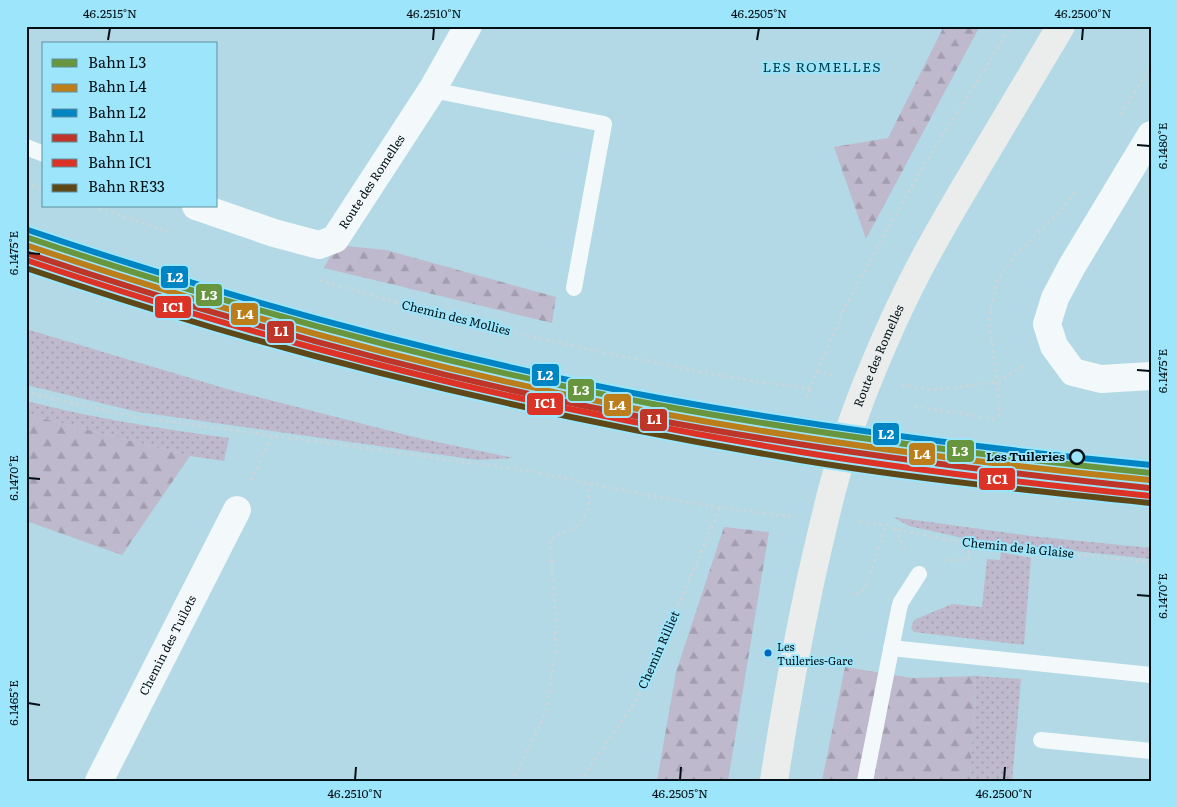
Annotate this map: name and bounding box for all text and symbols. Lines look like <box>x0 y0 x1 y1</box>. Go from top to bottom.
text: 46.2515°N <box>83 4 137 22</box>
text: 46.2510°N <box>406 4 462 22</box>
text: 46.2505°N <box>731 4 787 22</box>
text: 46.2500°N <box>1054 4 1112 22</box>
legend <box>42 42 218 208</box>
text: Bahn L3 <box>88 50 146 73</box>
district label: LES ROMELLES <box>762 56 882 76</box>
text: Bahn L4 <box>88 74 147 97</box>
text: Bahn L2 <box>88 100 146 123</box>
text: 6.1480°E <box>1153 122 1171 169</box>
text: Bahn L1 <box>88 124 144 147</box>
street label: Route des Romelles <box>334 130 409 232</box>
text: Bahn IC1 <box>88 150 151 173</box>
text: Bahn RE33 <box>88 174 165 197</box>
text: 6.1475°E <box>4 230 22 275</box>
line badge: L2 <box>160 265 189 289</box>
text: L2 <box>167 266 184 286</box>
line badge: L3 <box>195 283 223 307</box>
text: L3 <box>201 284 218 304</box>
line badge: IC1 <box>154 295 192 319</box>
street label: Chemin des Mollies <box>400 295 513 339</box>
text: IC1 <box>162 296 184 316</box>
street label: Route des Romelles <box>848 301 908 409</box>
line badge: L4 <box>230 302 259 326</box>
text: L4 <box>236 303 254 323</box>
line badge: L1 <box>266 320 295 344</box>
text: L1 <box>274 320 289 340</box>
text: 6.1475°E <box>1153 348 1171 393</box>
line badge: L2 <box>531 363 560 387</box>
text: L2 <box>537 364 554 384</box>
line badge: L3 <box>567 378 595 402</box>
text: L3 <box>573 379 590 399</box>
line badge: IC1 <box>526 392 564 416</box>
text: IC1 <box>534 392 556 412</box>
line badge: L4 <box>603 393 632 417</box>
text: L4 <box>608 394 626 414</box>
line badge: L1 <box>639 408 668 432</box>
text: L1 <box>647 408 662 428</box>
line badge: L2 <box>872 422 900 446</box>
text: L2 <box>878 423 895 443</box>
line badge: L3 <box>946 439 975 463</box>
text: L3 <box>952 440 969 460</box>
line badge: L4 <box>908 442 936 466</box>
text: L4 <box>913 443 931 463</box>
place label: Les Tuileries <box>986 447 1065 465</box>
marker: Les Tuileries <box>1069 449 1085 465</box>
text: 6.1470°E <box>4 455 22 501</box>
line badge: IC1 <box>978 467 1016 491</box>
text: IC1 <box>986 468 1008 488</box>
street label: Chemin de la Glaise <box>961 532 1075 562</box>
text: 6.1470°E <box>1153 573 1171 619</box>
street label: Chemin des Tuilots <box>134 591 200 698</box>
street label: Chemin Rilliet <box>633 607 683 692</box>
place label: Les Tuileries-Gare <box>777 638 853 668</box>
marker: Les Tuileries-Gare <box>763 648 773 658</box>
text: 6.1465°E <box>4 680 22 726</box>
text: 46.2510°N <box>327 784 383 802</box>
text: 46.2505°N <box>652 784 708 802</box>
text: 46.2500°N <box>975 784 1033 802</box>

